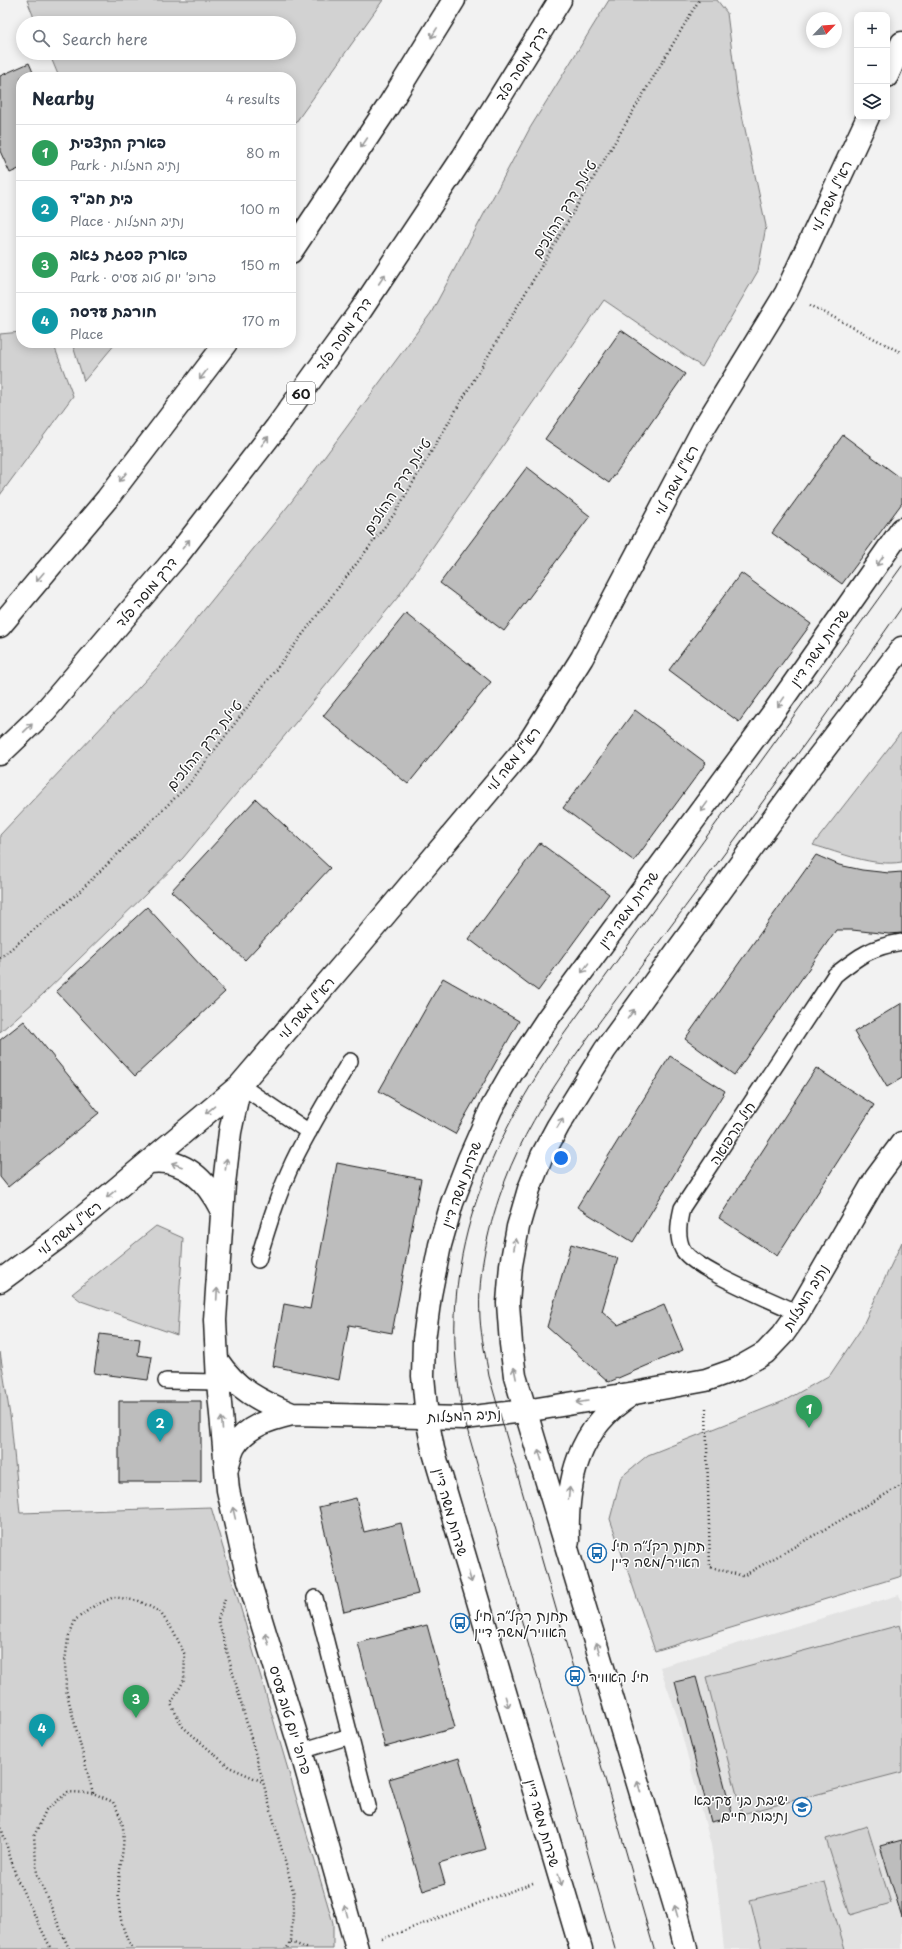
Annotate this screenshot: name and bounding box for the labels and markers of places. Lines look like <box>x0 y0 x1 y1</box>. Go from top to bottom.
pin: 1 <box>796 1395 822 1428</box>
pin: 2 <box>147 1409 173 1442</box>
place label: תחנת רקל״ה חיל האויר/משה דיין <box>611 1535 705 1572</box>
bus stop icon: תחנת רקל״ה חיל האויר/משה דיין <box>586 1542 608 1564</box>
place label: תחנת רקל״ה חיל האוויר/משה דיין <box>474 1605 568 1642</box>
bus stop icon: תחנת רקל״ה חיל האוויר/משה דיין <box>449 1612 471 1634</box>
bus stop icon: חיל האוויר <box>564 1665 586 1687</box>
place label: חיל האוויר <box>589 1666 649 1687</box>
pin: 3 <box>123 1685 149 1718</box>
pin: 4 <box>29 1714 55 1747</box>
place label: ישיבת בני עקיבא נתיבות חיים <box>694 1789 788 1826</box>
school or university icon: ישיבת בני עקיבא נתיבות חיים <box>791 1796 813 1818</box>

